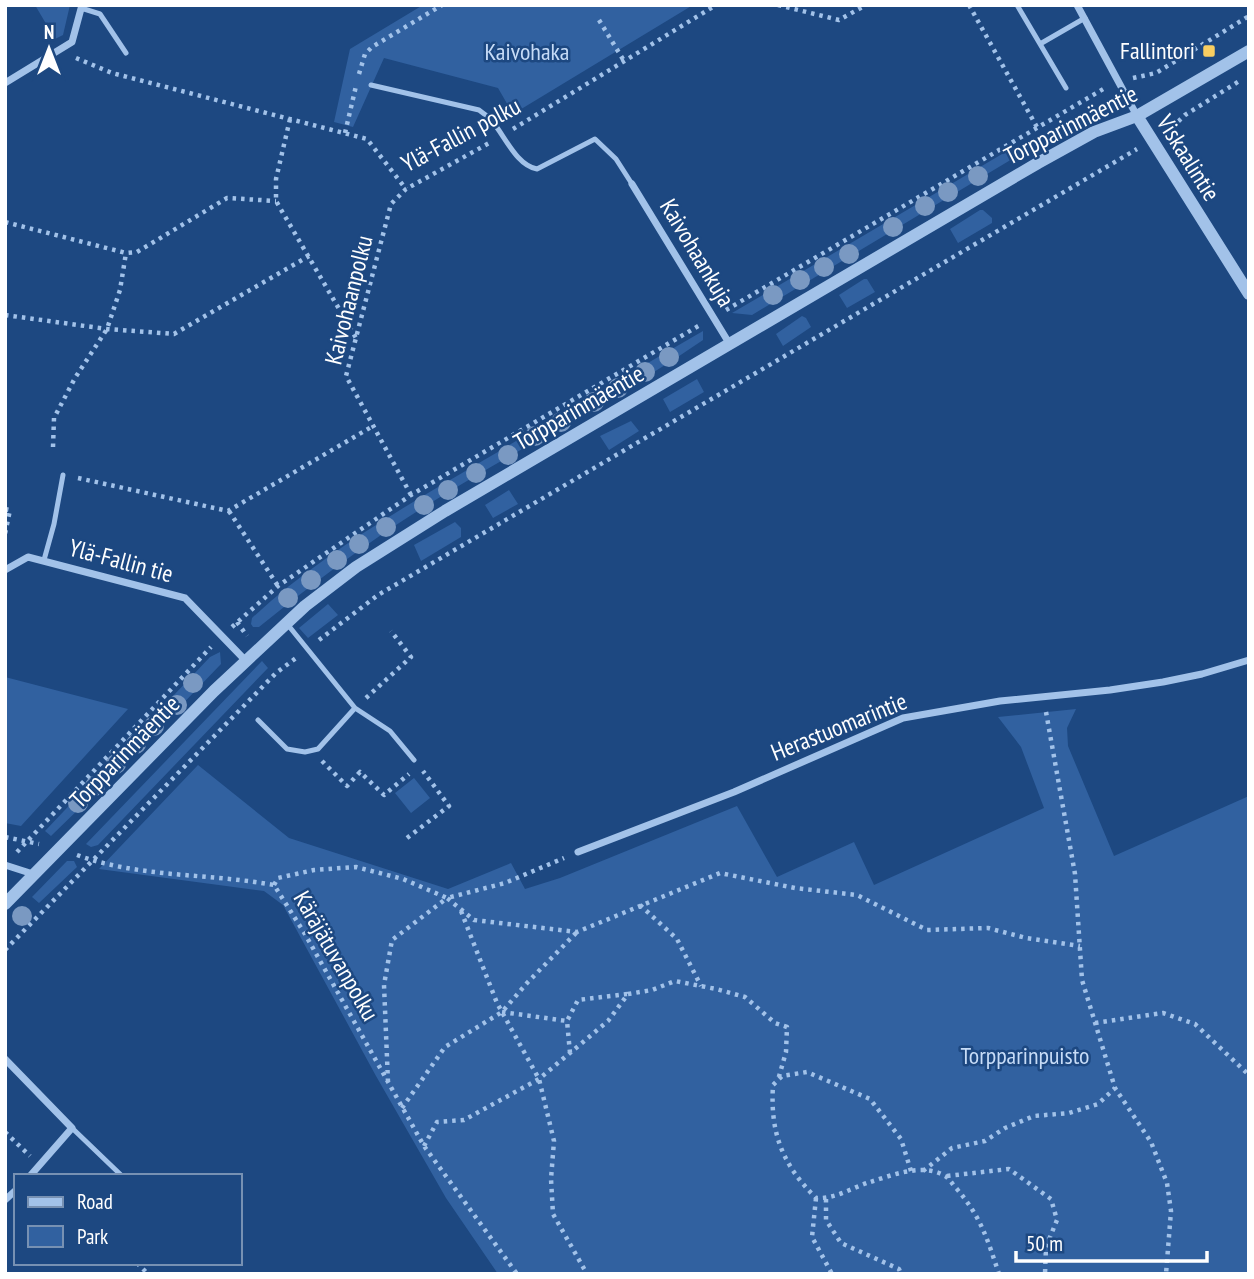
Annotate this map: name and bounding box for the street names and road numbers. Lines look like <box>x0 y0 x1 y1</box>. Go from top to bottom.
street label: Torpparinmäentie <box>999 78 1143 171</box>
street label: Ylä-Fallin polku <box>396 90 526 179</box>
street label: Viskaalintie <box>1149 108 1227 207</box>
street label: Kaivohaankuja <box>653 193 742 312</box>
street label: Kaivohaanpolku <box>317 232 380 368</box>
street label: Torpparinmäentie <box>508 358 649 457</box>
street label: Ylä-Fallin tie <box>66 532 177 589</box>
street label: Herastuomarintie <box>766 685 911 768</box>
street label: Torpparinmäentie <box>63 689 186 815</box>
street label: Käräjätuvanpolku <box>287 885 386 1026</box>

